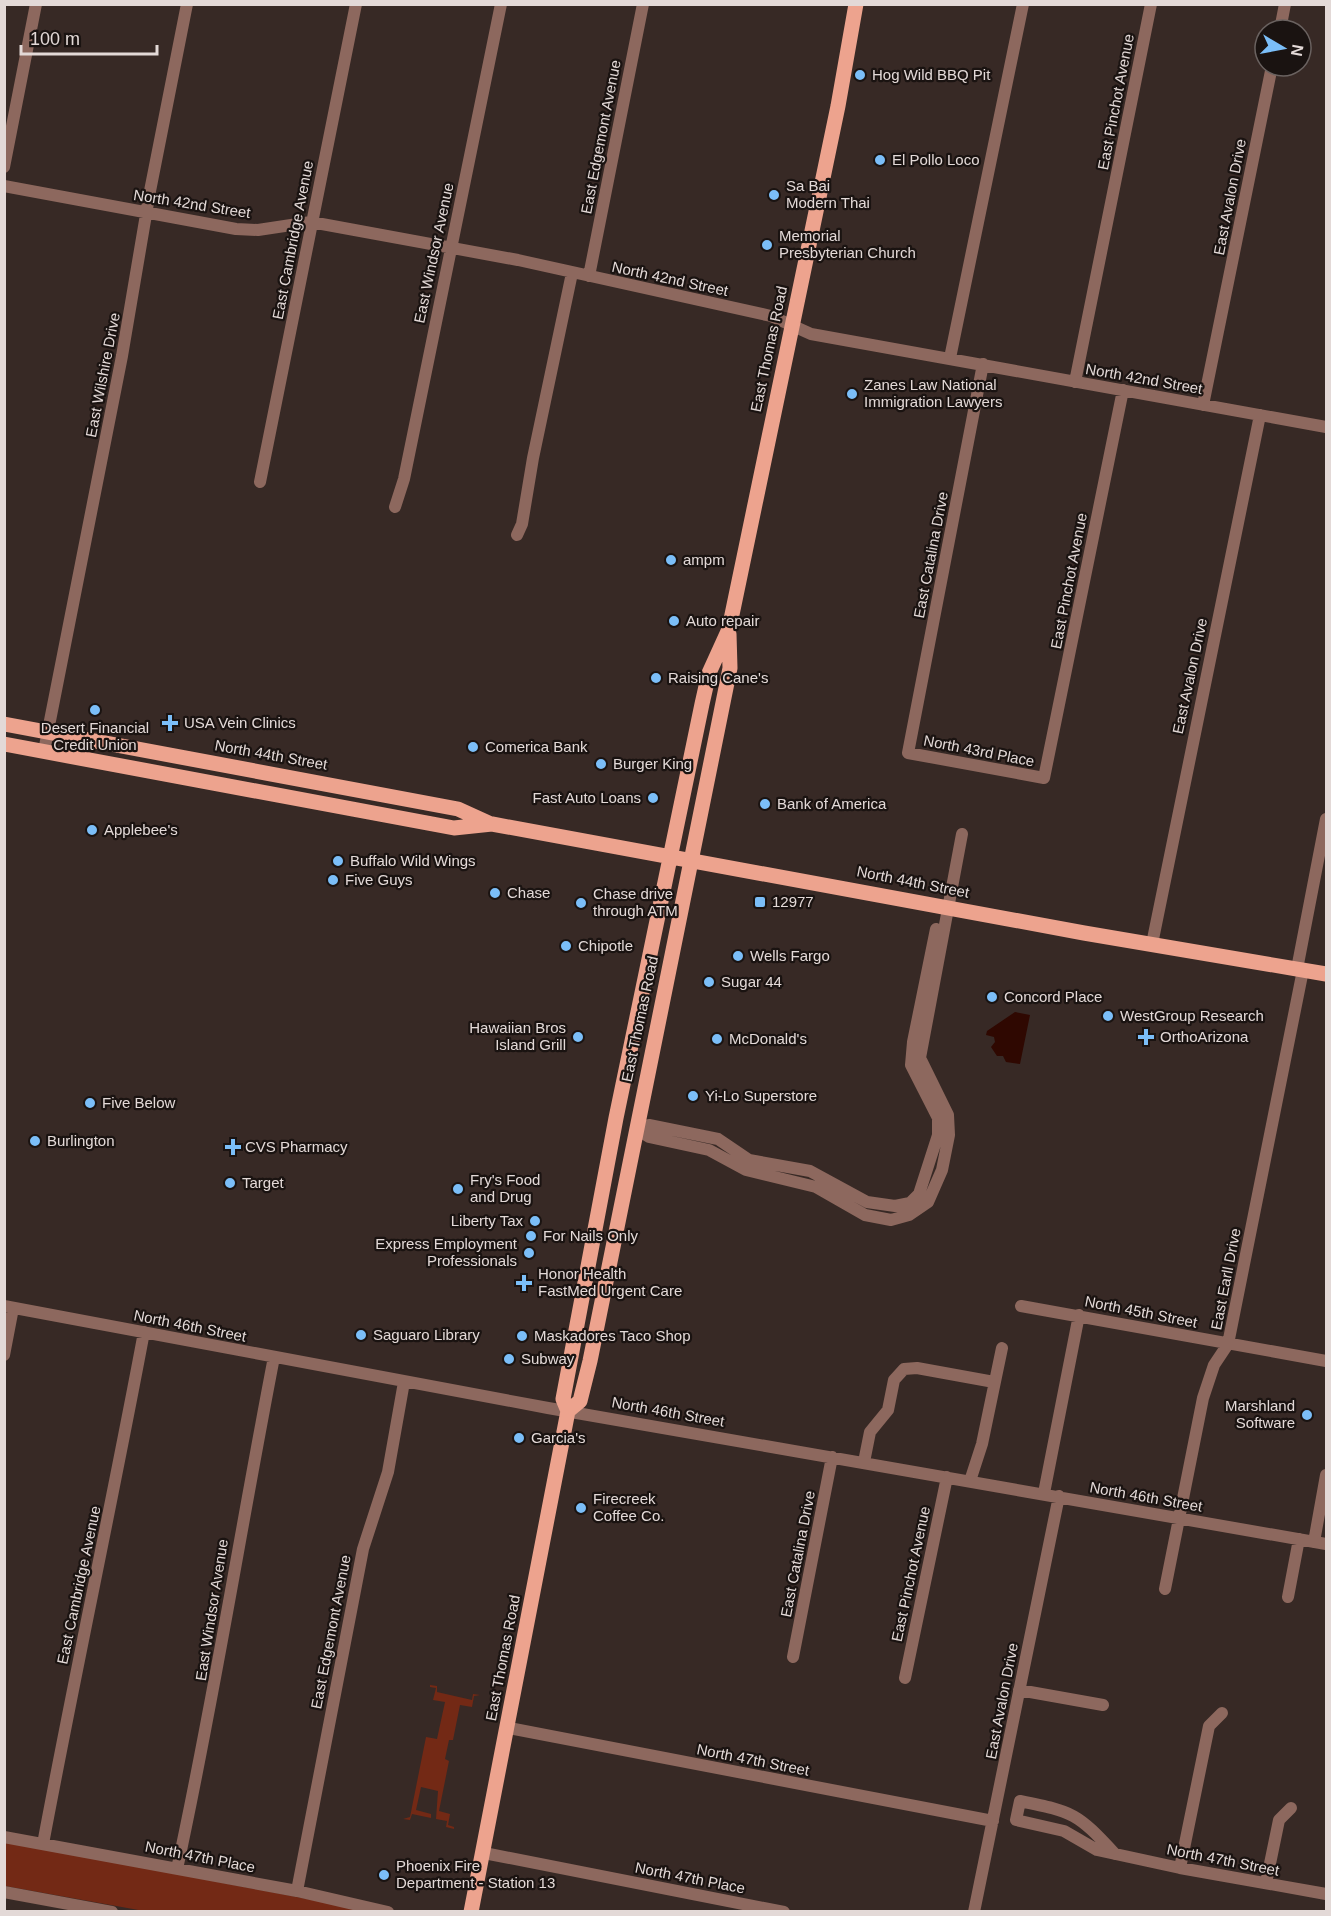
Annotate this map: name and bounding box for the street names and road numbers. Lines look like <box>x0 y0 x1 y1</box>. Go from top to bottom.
street label: East Pinchot Avenue <box>1094 32 1137 171</box>
street label: East Edgemont Avenue <box>577 58 624 215</box>
street label: East Avalon Drive <box>1210 137 1249 257</box>
street label: East Cambridge Avenue <box>269 159 316 321</box>
street label: East Windsor Avenue <box>410 181 457 325</box>
street label: North 42nd Street <box>132 186 253 221</box>
street label: North 42nd Street <box>610 258 731 299</box>
street label: East Thomas Road <box>747 284 790 413</box>
street label: East Wilshire Drive <box>82 311 123 439</box>
street label: North 42nd Street <box>1084 360 1205 397</box>
street label: East Catalina Drive <box>910 490 951 620</box>
street label: East Pinchot Avenue <box>1047 511 1090 650</box>
street label: East Avalon Drive <box>1169 616 1210 735</box>
street label: North 43rd Place <box>922 731 1036 770</box>
street label: North 44th Street <box>213 736 330 773</box>
street label: North 44th Street <box>855 862 972 901</box>
street label: East Thomas Road <box>618 954 661 1083</box>
street label: East Earll Drive <box>1207 1227 1244 1331</box>
street label: North 45th Street <box>1083 1292 1200 1331</box>
street label: North 46th Street <box>132 1306 249 1345</box>
street label: North 46th Street <box>610 1393 727 1430</box>
street label: North 46th Street <box>1088 1478 1205 1515</box>
street label: East Catalina Drive <box>777 1489 818 1619</box>
street label: East Cambridge Avenue <box>53 1504 104 1666</box>
street label: East Pinchot Avenue <box>888 1505 933 1643</box>
street label: East Windsor Avenue <box>192 1538 231 1682</box>
street label: East Edgemont Avenue <box>307 1553 354 1710</box>
street label: East Thomas Road <box>482 1593 523 1722</box>
street label: East Avalon Drive <box>982 1641 1021 1761</box>
street label: North 47th Street <box>695 1740 812 1779</box>
street label: North 47th Place <box>144 1838 257 1876</box>
street label: North 47th Street <box>1165 1840 1282 1879</box>
street label: North 47th Place <box>634 1859 747 1897</box>

